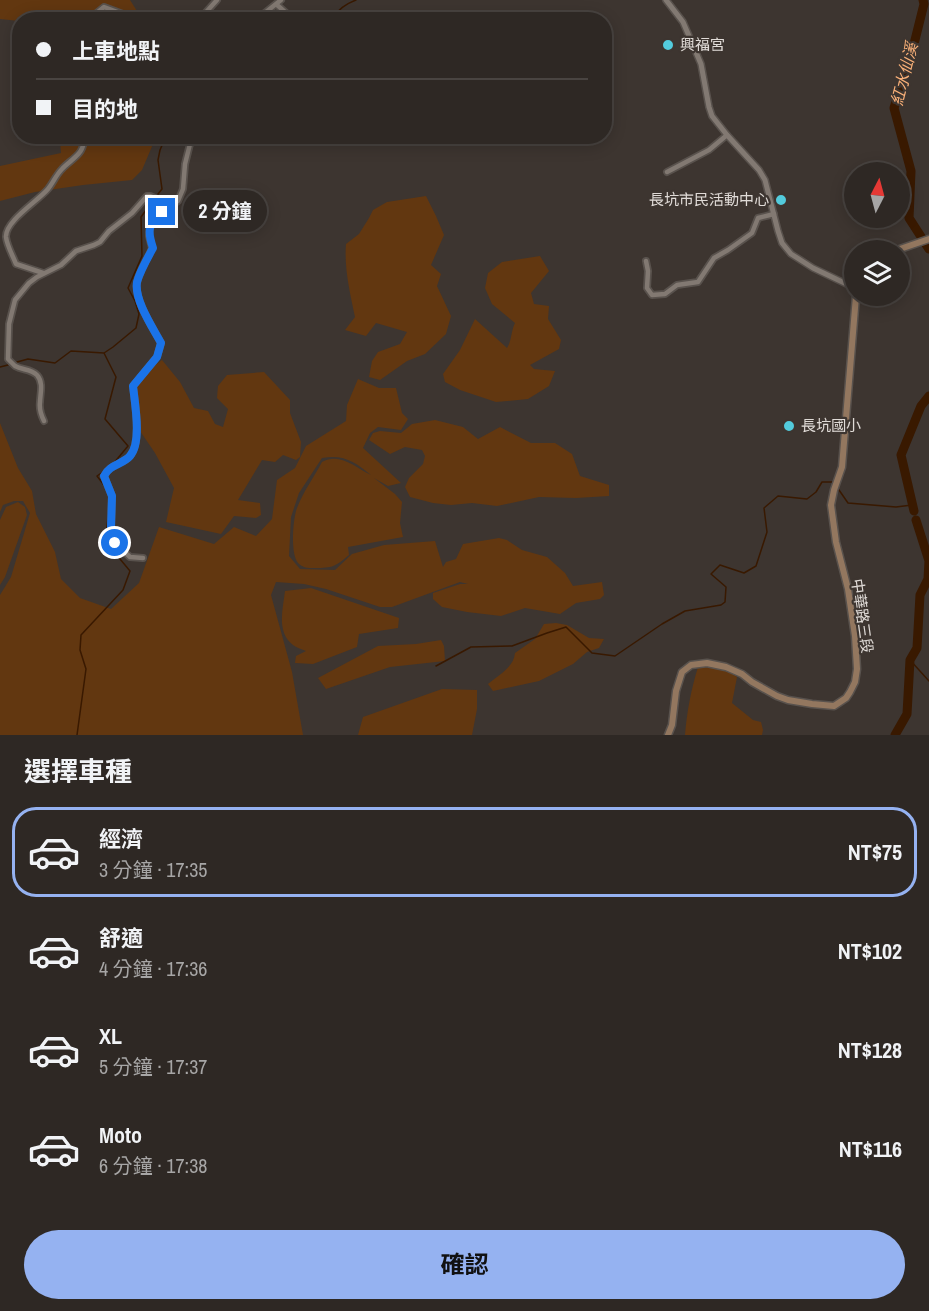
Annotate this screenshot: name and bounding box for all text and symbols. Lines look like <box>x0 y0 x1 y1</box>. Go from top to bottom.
place label: 興福宮 <box>680 34 725 55</box>
text: 上車地點 <box>72 36 160 66</box>
marker: 興福宮 <box>661 38 675 52</box>
water label: 紅水仙溪 <box>886 38 923 108</box>
text: 目的地 <box>72 94 138 124</box>
north arrow <box>844 162 910 228</box>
map controls <box>844 162 910 306</box>
place label: 長坑市民活動中心 <box>649 189 769 210</box>
callout: 2 分鐘 <box>183 191 267 233</box>
marker: 長坑市民活動中心 <box>774 193 788 207</box>
text: 2 分鐘 <box>198 197 252 224</box>
route end <box>148 198 175 225</box>
button: layers <box>844 240 910 306</box>
place label: 長坑國小 <box>801 415 861 436</box>
marker: 長坑國小 <box>782 419 796 433</box>
route start <box>101 529 128 556</box>
street label: 中華路三段 <box>847 577 878 655</box>
text: 選擇車種 <box>24 753 132 789</box>
text: 經濟 <box>99 824 143 854</box>
icon: car <box>27 825 81 879</box>
text: NT$75 <box>848 837 902 867</box>
text: 3 分鐘 · 17:35 <box>99 856 207 883</box>
text: 舒適 <box>99 923 143 953</box>
icon: car <box>27 924 81 978</box>
text: NT$102 <box>838 936 902 966</box>
text: 4 分鐘 · 17:36 <box>99 955 207 982</box>
text: XL <box>99 1021 122 1051</box>
icon: car <box>27 1023 81 1077</box>
text: NT$128 <box>838 1035 902 1065</box>
text: 5 分鐘 · 17:37 <box>99 1053 207 1080</box>
text: Moto <box>99 1120 142 1150</box>
icon: car <box>27 1122 81 1176</box>
text: NT$116 <box>839 1134 902 1164</box>
text: 6 分鐘 · 17:38 <box>99 1152 207 1179</box>
button: 確認 <box>24 1230 905 1299</box>

